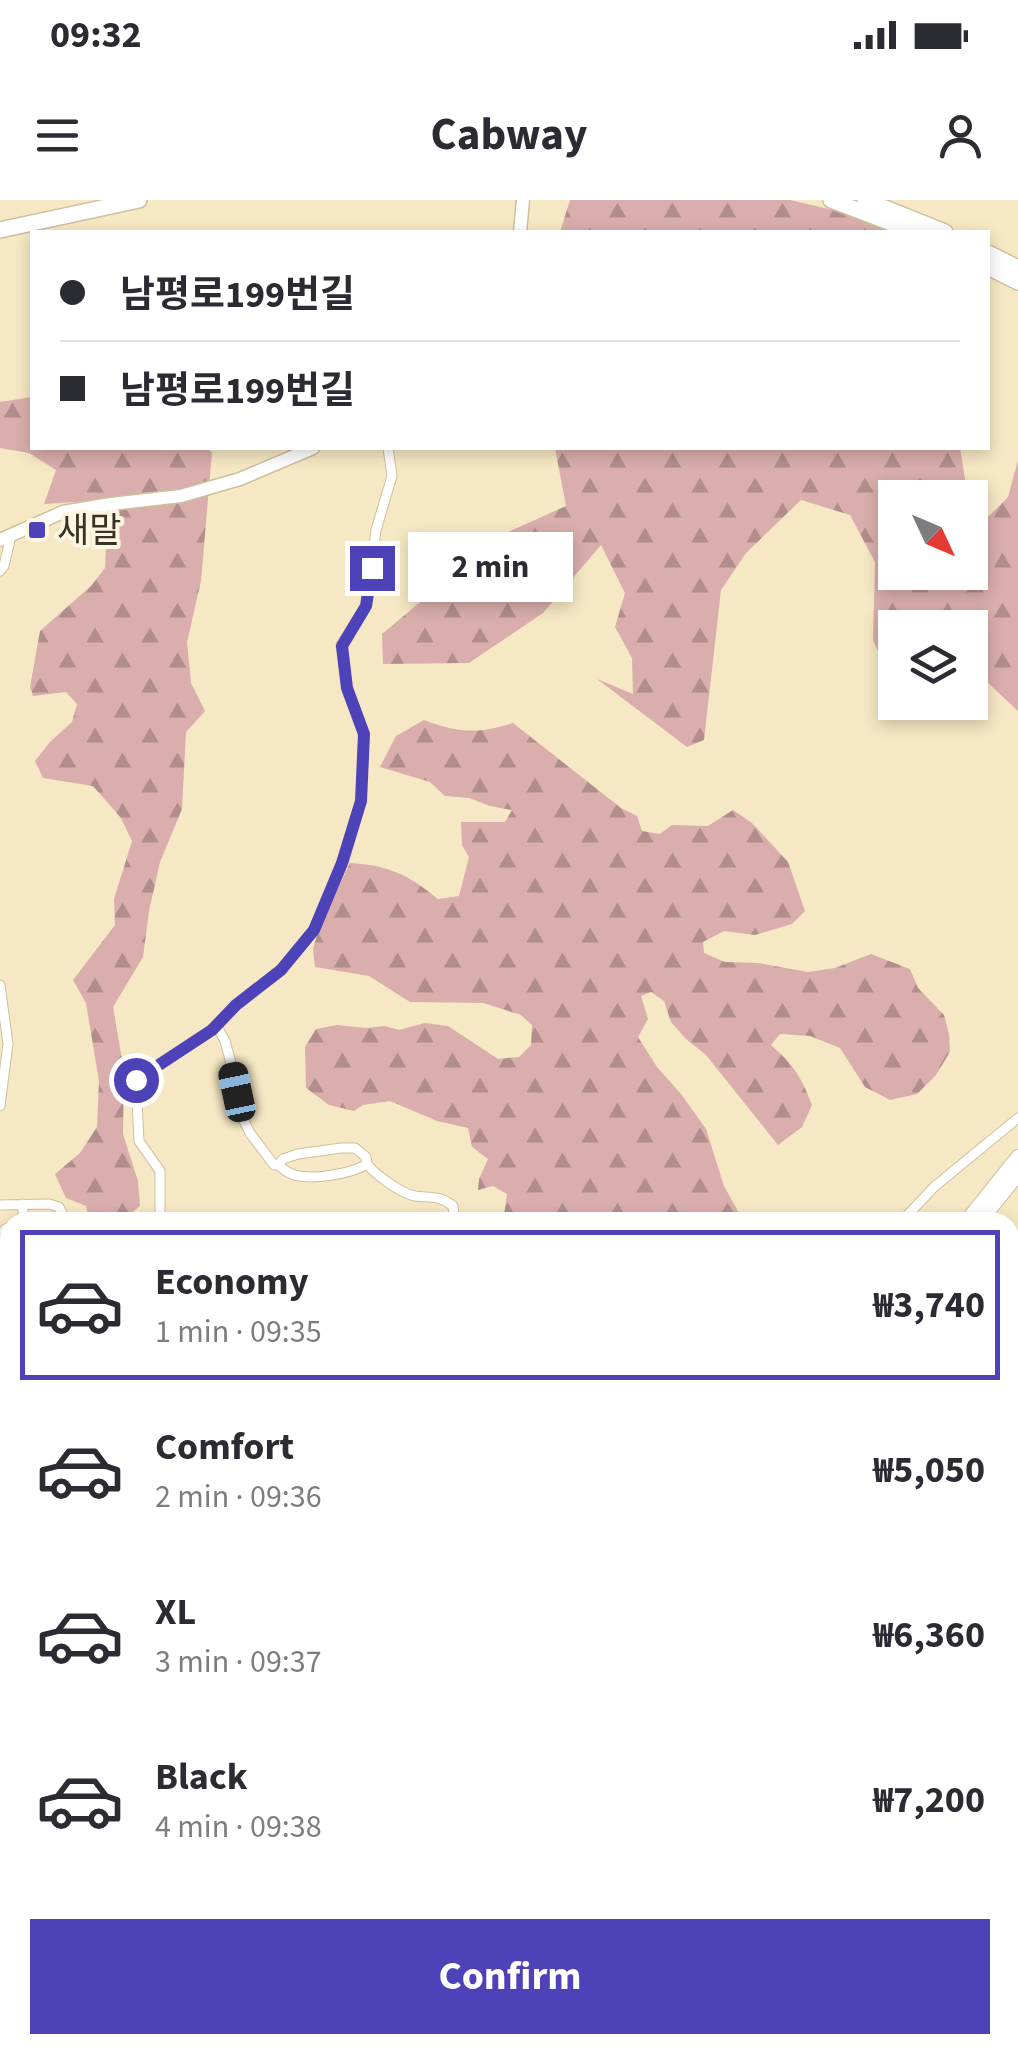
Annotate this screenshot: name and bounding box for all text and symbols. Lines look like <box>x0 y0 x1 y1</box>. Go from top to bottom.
text: 09:32 <box>50 8 142 62</box>
text: Cabway <box>431 103 587 167</box>
icon: menu <box>30 108 85 163</box>
icon: person <box>933 108 988 163</box>
text: 남평로199번길 <box>120 268 355 322</box>
text: 남평로199번길 <box>120 364 355 418</box>
north arrow <box>878 480 988 590</box>
map controls <box>878 480 988 720</box>
place label: 새말 <box>57 506 121 556</box>
marker: 새말 <box>26 519 48 541</box>
callout: 2 min <box>407 533 572 603</box>
text: 2 min <box>452 544 529 590</box>
route end <box>350 546 395 591</box>
button: layers <box>878 610 988 720</box>
route start <box>114 1058 159 1103</box>
car <box>216 1060 258 1124</box>
text: Economy <box>155 1255 308 1309</box>
icon: car <box>35 1260 125 1350</box>
text: ₩3,740 <box>873 1278 985 1332</box>
text: 1 min · 09:35 <box>155 1309 322 1355</box>
text: Comfort <box>155 1420 294 1474</box>
icon: car <box>35 1425 125 1515</box>
text: ₩5,050 <box>873 1443 985 1497</box>
text: 2 min · 09:36 <box>155 1474 322 1520</box>
text: XL <box>155 1585 196 1639</box>
icon: car <box>35 1590 125 1680</box>
text: ₩6,360 <box>873 1608 985 1662</box>
text: 3 min · 09:37 <box>155 1639 322 1685</box>
text: Black <box>155 1750 248 1804</box>
icon: car <box>35 1755 125 1845</box>
text: ₩7,200 <box>873 1773 985 1827</box>
text: 4 min · 09:38 <box>155 1804 322 1850</box>
button: Confirm <box>30 1919 990 2034</box>

